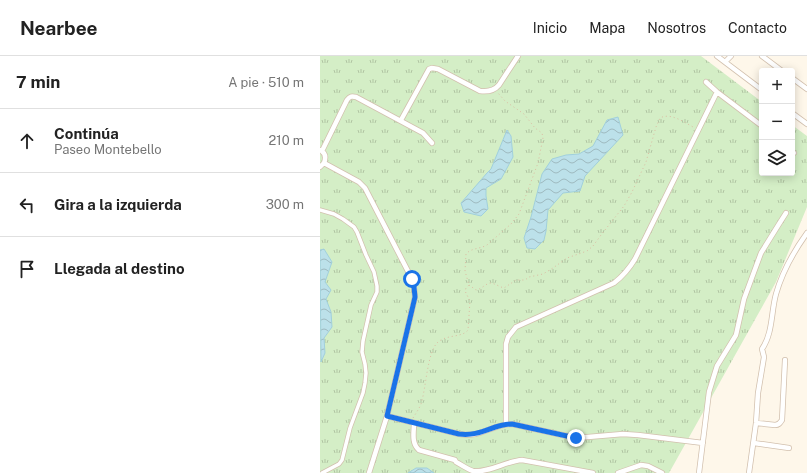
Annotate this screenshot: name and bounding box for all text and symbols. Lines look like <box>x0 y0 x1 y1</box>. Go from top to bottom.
text: Nearbee <box>20 17 98 39</box>
text: Inicio <box>533 20 567 36</box>
text: Mapa <box>589 20 625 36</box>
text: Nosotros <box>647 20 706 36</box>
text: Contacto <box>728 20 787 36</box>
map controls <box>759 68 795 176</box>
button: + <box>759 68 795 104</box>
text: 7 min <box>16 72 60 92</box>
text: A pie · 510 m <box>228 75 304 90</box>
button: − <box>759 104 795 140</box>
text: Continúa <box>54 125 119 142</box>
icon: ahead <box>16 130 38 152</box>
text: 210 m <box>269 133 304 148</box>
button: layers <box>759 140 795 176</box>
text: Paseo Montebello <box>54 142 162 157</box>
icon: left <box>16 194 38 216</box>
text: Gira a la izquierda <box>54 196 182 213</box>
text: 300 m <box>266 197 304 212</box>
icon: arrive <box>16 258 38 280</box>
text: Llegada al destino <box>54 260 185 277</box>
route start <box>403 270 421 288</box>
route end <box>567 429 585 447</box>

